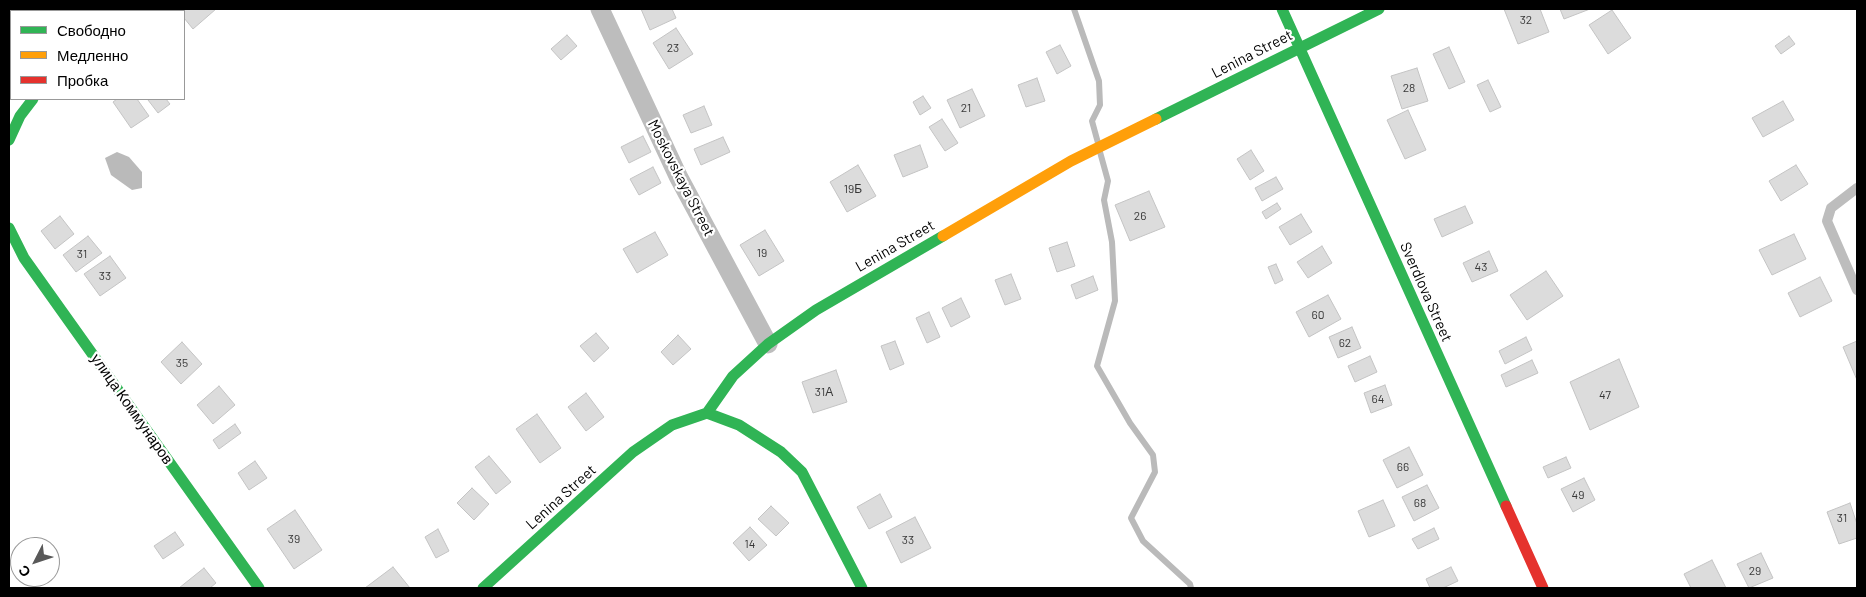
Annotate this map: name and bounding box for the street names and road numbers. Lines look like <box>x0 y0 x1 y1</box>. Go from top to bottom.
street label: Lenina Street <box>1209 26 1295 82</box>
street label: Moskovskaya Street <box>644 117 718 239</box>
street label: Lenina Street <box>852 216 938 276</box>
street label: Sverdlova Street <box>1396 239 1456 345</box>
street label: улица Коммунаров <box>87 350 177 468</box>
street label: Lenina Street <box>522 461 600 533</box>

